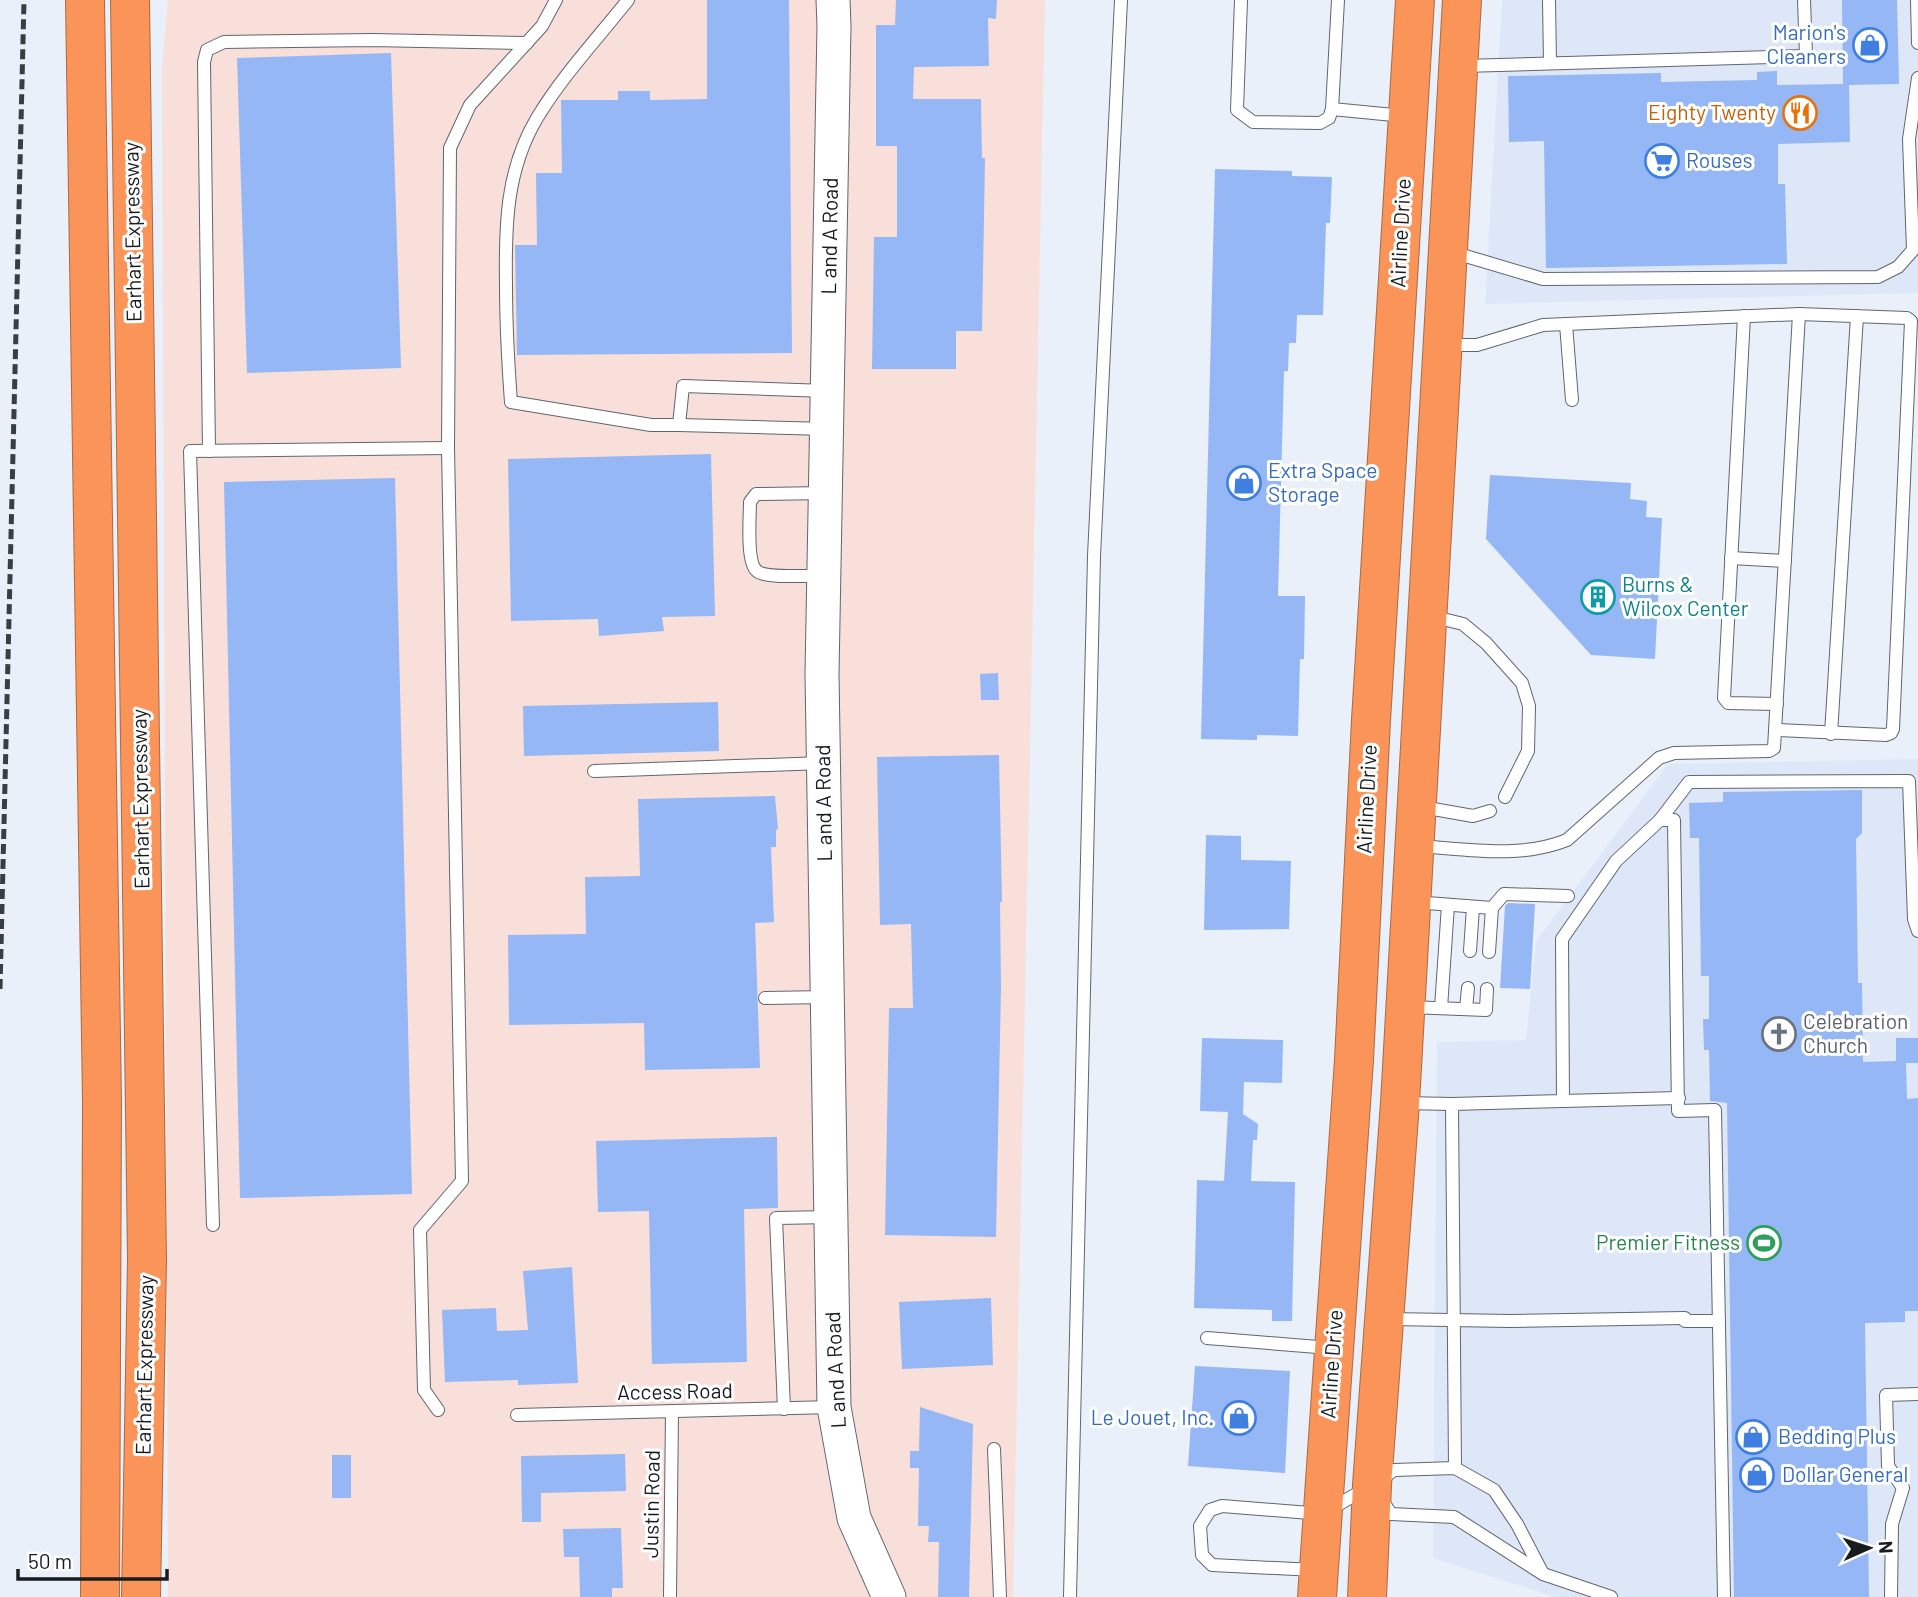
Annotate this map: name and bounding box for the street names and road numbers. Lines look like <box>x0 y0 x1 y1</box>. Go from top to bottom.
street label: Earhart Expressway <box>117 141 146 322</box>
street label: L and A Road <box>815 177 842 295</box>
street label: Airline Drive <box>1384 178 1415 288</box>
street label: Earhart Expressway <box>125 708 154 889</box>
street label: L and A Road <box>809 744 836 862</box>
street label: Airline Drive <box>1350 744 1381 854</box>
street label: Earhart Expressway <box>129 1274 158 1455</box>
street label: Airline Drive <box>1314 1309 1347 1419</box>
street label: L and A Road <box>819 1311 850 1429</box>
street label: Access Road <box>617 1377 733 1404</box>
street label: Justin Road <box>637 1450 664 1558</box>

